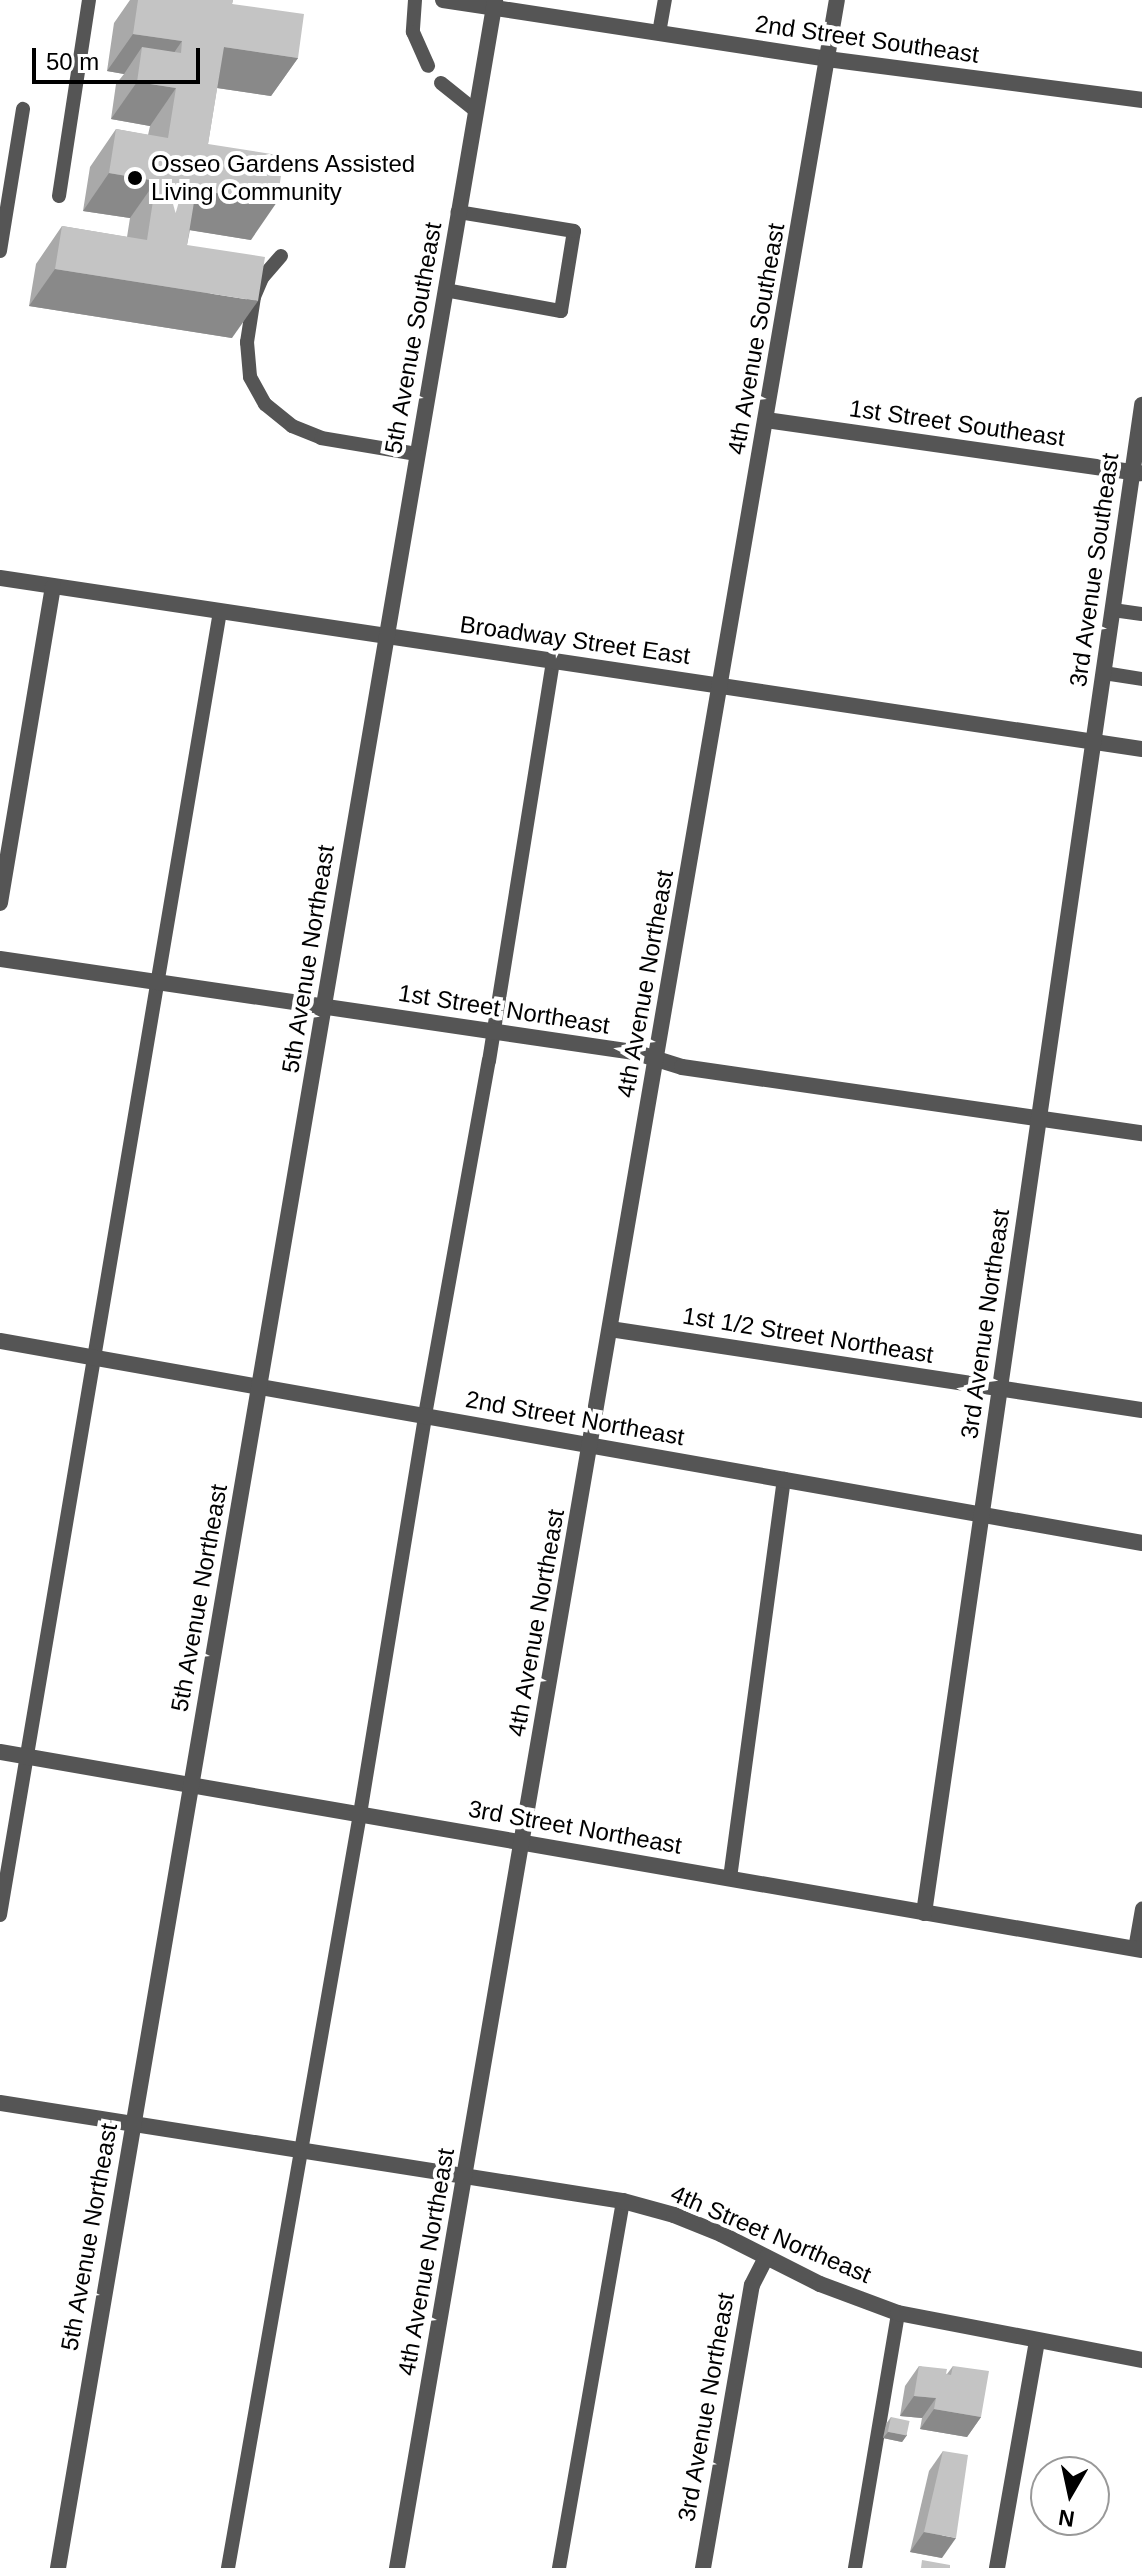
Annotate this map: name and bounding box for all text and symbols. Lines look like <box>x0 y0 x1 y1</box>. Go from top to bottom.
street label: 2nd Street Southeast <box>753 9 981 69</box>
scale bar <box>36 32 204 82</box>
text: 50 m <box>46 48 99 75</box>
place label: Osseo Gardens Assisted Living Community <box>151 150 416 206</box>
marker: Osseo Gardens Assisted Living Community <box>126 169 144 187</box>
street label: 5th Avenue Southeast <box>378 219 448 457</box>
street label: 4th Avenue Southeast <box>721 220 791 458</box>
street label: 1st Street Southeast <box>847 394 1067 452</box>
street label: 3rd Avenue Southeast <box>1063 451 1125 689</box>
street label: Broadway Street East <box>458 610 692 670</box>
street label: 5th Avenue Northeast <box>276 842 340 1076</box>
street label: 4th Avenue Northeast <box>611 867 679 1101</box>
street label: 1st Street Northeast <box>396 978 612 1040</box>
street label: 3rd Avenue Northeast <box>955 1207 1015 1441</box>
street label: 1st 1/2 Street Northeast <box>681 1301 935 1369</box>
street label: 2nd Street Northeast <box>463 1385 687 1451</box>
street label: 5th Avenue Northeast <box>165 1481 233 1715</box>
street label: 4th Avenue Northeast <box>502 1506 570 1740</box>
street label: 3rd Street Northeast <box>466 1794 684 1860</box>
street label: 5th Avenue Northeast <box>55 2120 123 2354</box>
street label: 4th Avenue Northeast <box>392 2145 460 2379</box>
street label: 4th Street Northeast <box>667 2179 875 2289</box>
street label: 3rd Avenue Northeast <box>672 2290 740 2524</box>
north arrow <box>1030 2456 1110 2536</box>
text: N <box>1057 2505 1076 2532</box>

